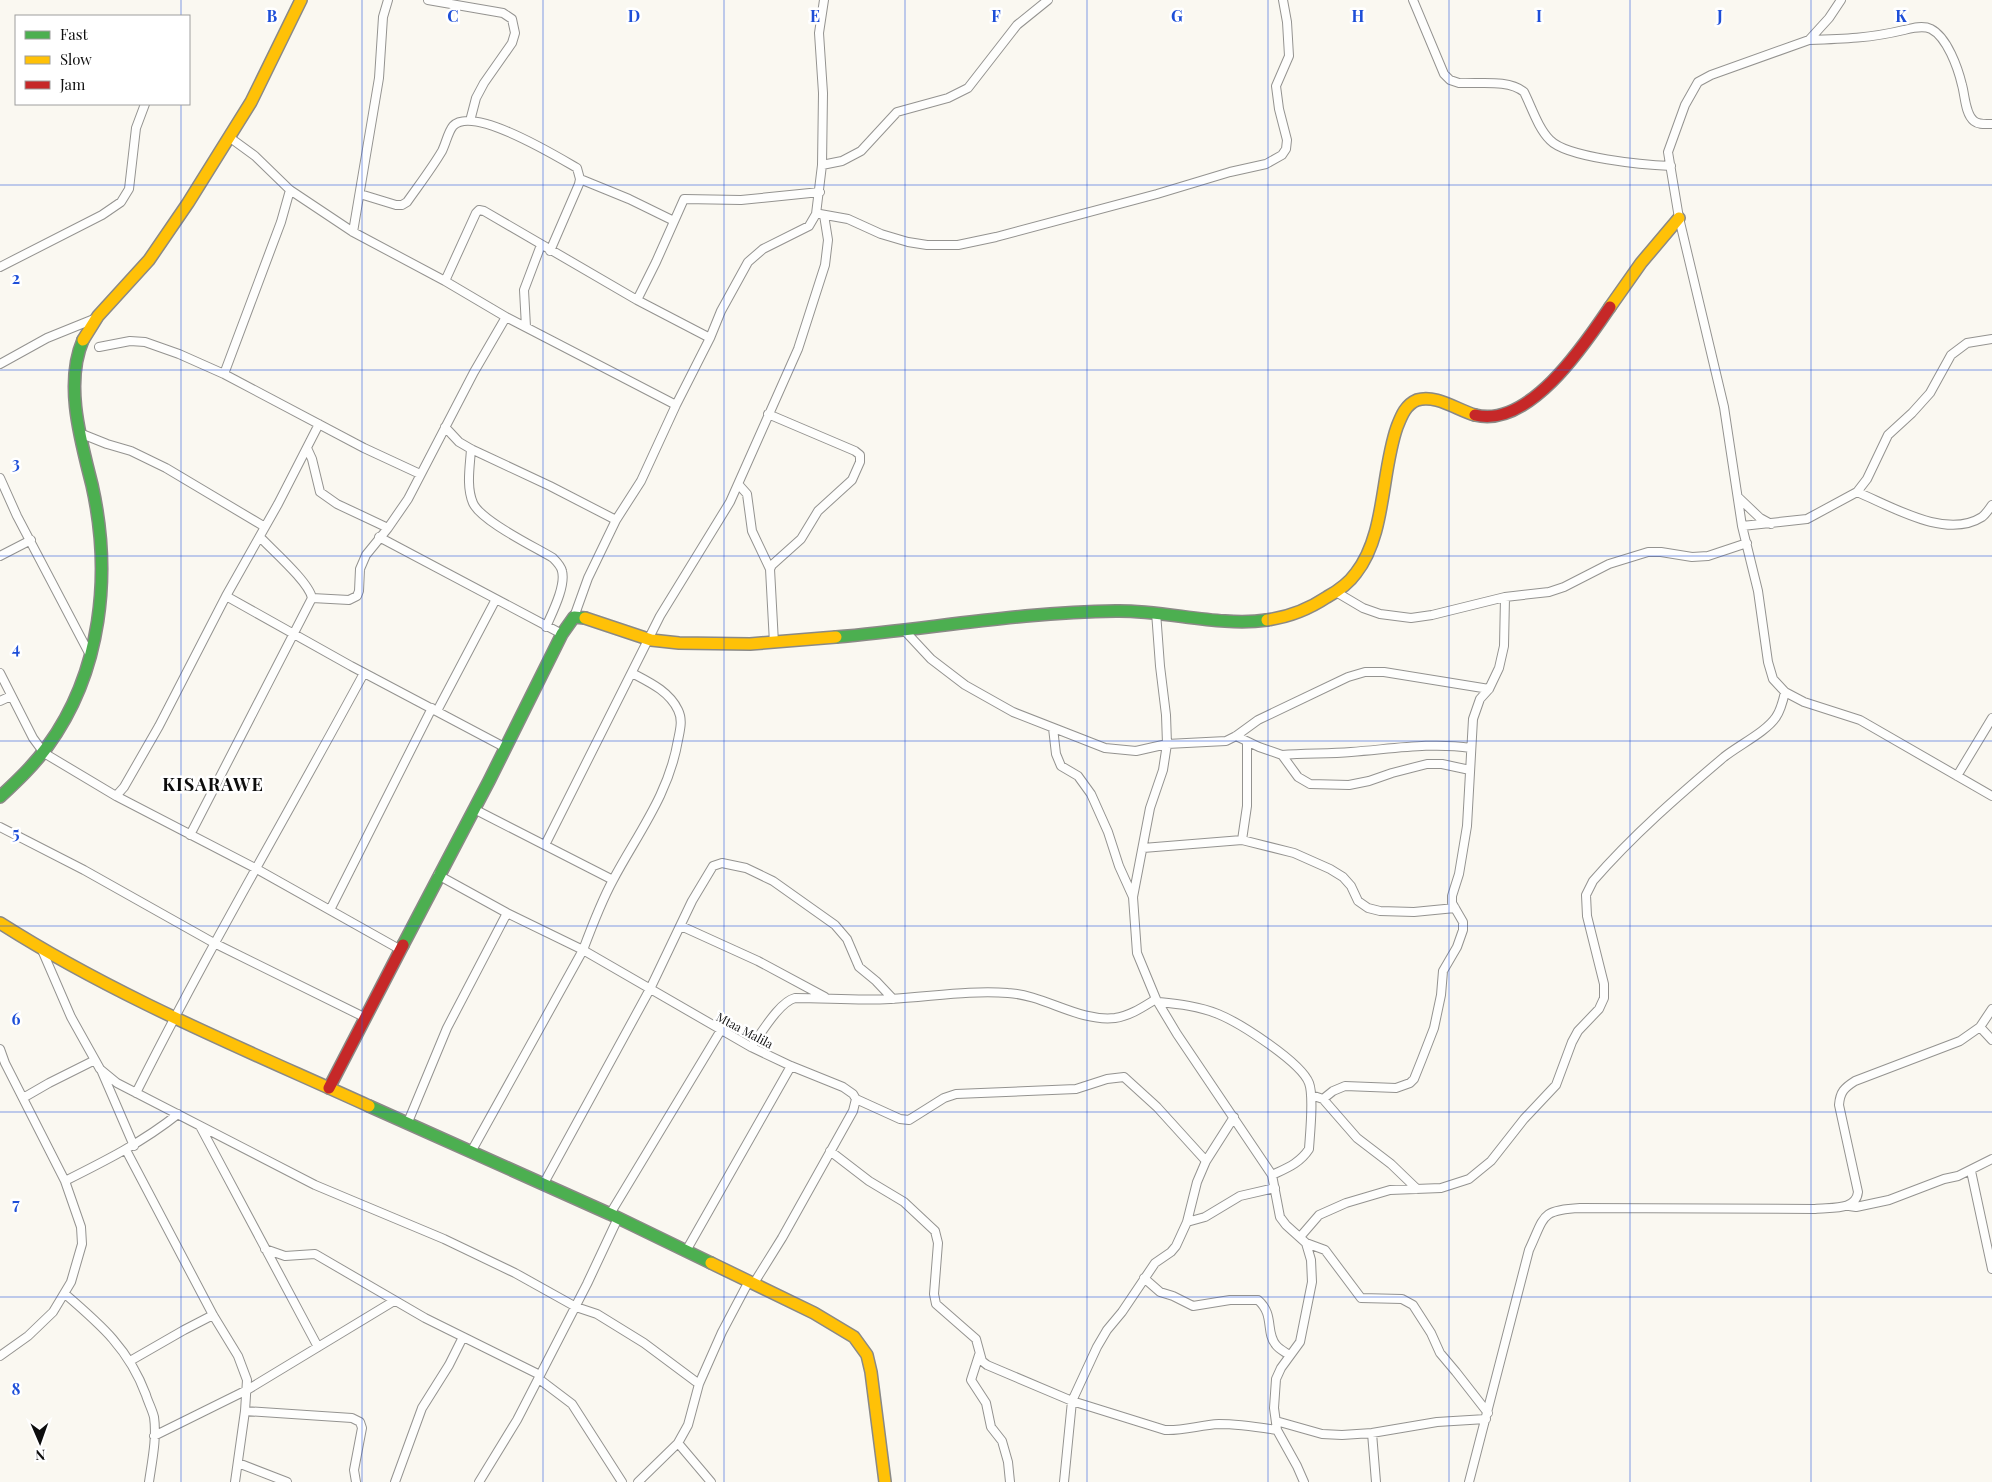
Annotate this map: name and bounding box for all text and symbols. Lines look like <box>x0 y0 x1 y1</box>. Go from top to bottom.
text: B <box>267 5 278 26</box>
text: C <box>447 5 459 26</box>
text: D <box>628 5 640 26</box>
text: E <box>810 5 820 26</box>
text: F <box>991 5 1001 26</box>
text: G <box>1171 5 1183 26</box>
text: H <box>1352 5 1365 26</box>
text: I <box>1536 5 1542 26</box>
text: J <box>1716 5 1723 26</box>
text: K <box>1895 5 1907 26</box>
legend <box>15 15 190 105</box>
text: Fast <box>60 24 89 44</box>
text: Slow <box>60 49 92 69</box>
text: Jam <box>59 74 86 94</box>
text: 2 <box>12 267 20 288</box>
text: 3 <box>12 452 20 473</box>
text: 4 <box>12 637 20 658</box>
district label: KISARAWE <box>162 772 264 796</box>
text: 5 <box>12 822 20 843</box>
text: 6 <box>12 1008 21 1029</box>
street label: Mtaa Malila <box>714 1008 776 1052</box>
text: 7 <box>12 1193 20 1214</box>
text: 8 <box>12 1378 21 1399</box>
north arrow <box>15 1417 65 1467</box>
text: N <box>35 1446 46 1465</box>

